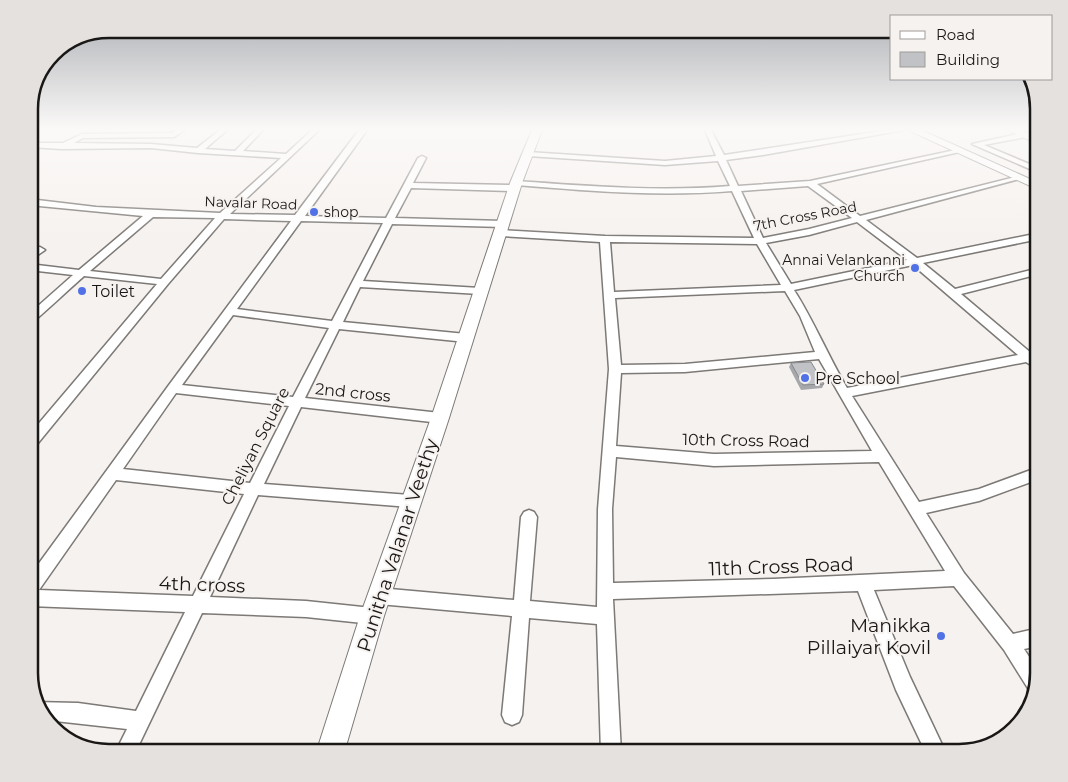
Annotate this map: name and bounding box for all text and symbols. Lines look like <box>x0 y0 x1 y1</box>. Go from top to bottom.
legend <box>890 15 1053 80</box>
text: Road <box>936 25 975 44</box>
text: Building <box>936 50 1000 69</box>
street label: Navalar Road <box>204 192 298 214</box>
street label: 7th Cross Road <box>752 197 858 235</box>
place label: shop <box>324 203 359 221</box>
marker: shop <box>308 206 320 218</box>
place label: Annai Velankanni Church <box>782 251 905 285</box>
marker: Annai Velankanni Church <box>909 262 921 274</box>
place label: Toilet <box>92 282 136 301</box>
marker: Toilet <box>76 285 88 297</box>
place label: Pre School <box>815 369 900 388</box>
marker: Pre School <box>799 372 811 384</box>
street label: 2nd cross <box>314 379 392 406</box>
street label: Cheliyan Square <box>217 384 293 508</box>
street label: 10th Cross Road <box>682 430 810 451</box>
street label: Punitha Valanar Veethy <box>352 435 443 655</box>
street label: 11th Cross Road <box>708 552 854 581</box>
street label: 4th cross <box>158 571 246 598</box>
place label: Manikka Pillaiyar Kovil <box>807 614 931 659</box>
marker: Manikka Pillaiyar Kovil <box>935 630 947 642</box>

